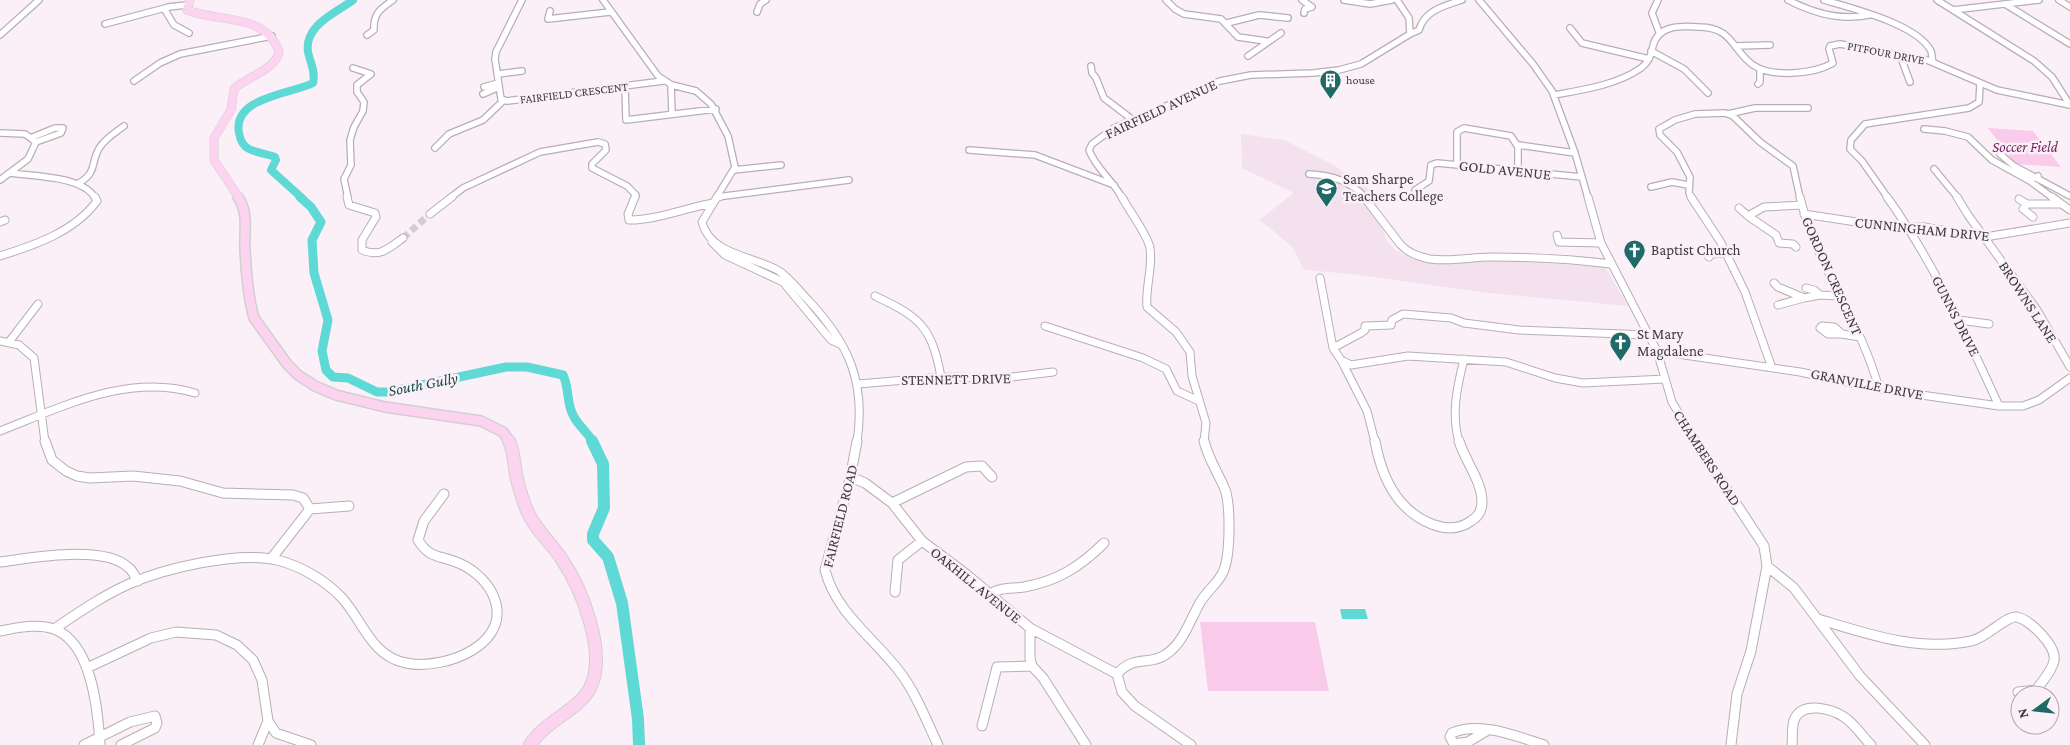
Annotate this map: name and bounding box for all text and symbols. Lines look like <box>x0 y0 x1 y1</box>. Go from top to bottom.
street label: PITFOUR DRIVE <box>1846 39 1926 67</box>
building icon: house <box>1318 68 1342 99</box>
place label: house <box>1346 73 1375 87</box>
street label: FAIRFIELD AVENUE <box>1103 76 1219 142</box>
street label: FAIRFIELD CRESCENT <box>519 79 629 107</box>
park label: Soccer Field <box>1992 139 2059 155</box>
street label: GOLD AVENUE <box>1458 157 1552 183</box>
place label: Sam Sharpe Teachers College <box>1343 171 1444 205</box>
school or university icon: Sam Sharpe Teachers College <box>1315 176 1339 207</box>
street label: GORDON CRESCENT <box>1799 214 1865 338</box>
street label: CUNNINGHAM DRIVE <box>1854 214 1990 244</box>
church icon: Baptist Church <box>1623 238 1647 269</box>
place label: Baptist Church <box>1651 242 1741 259</box>
street label: BROWNS LANE <box>1996 258 2060 346</box>
street label: GUNNS DRIVE <box>1929 273 1983 359</box>
place label: St Mary Magdalene <box>1637 326 1704 360</box>
church icon: St Mary Magdalene <box>1609 331 1633 362</box>
street label: GRANVILLE DRIVE <box>1809 365 1925 403</box>
water label: South Gully <box>387 369 460 400</box>
street label: STENNETT DRIVE <box>901 370 1011 388</box>
street label: CHAMBERS ROAD <box>1670 407 1744 509</box>
street label: FAIRFIELD ROAD <box>819 463 861 569</box>
street label: OAKHILL AVENUE <box>927 544 1025 626</box>
north arrow <box>2010 685 2060 735</box>
text: N <box>2013 706 2031 720</box>

